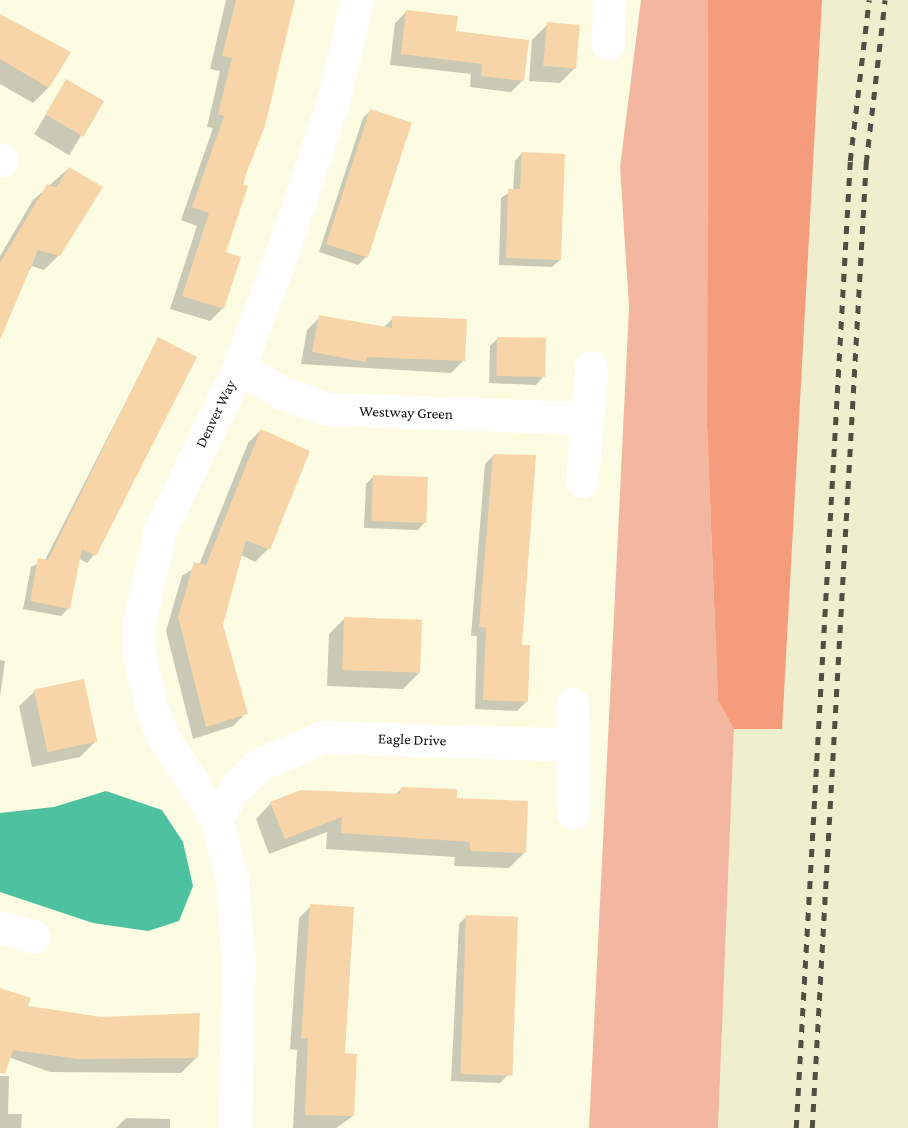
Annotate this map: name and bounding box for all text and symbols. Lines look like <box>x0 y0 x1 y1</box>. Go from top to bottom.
street label: Denver Way <box>192 377 240 451</box>
street label: Westway Green <box>359 402 453 424</box>
street label: Eagle Drive <box>378 730 446 750</box>

